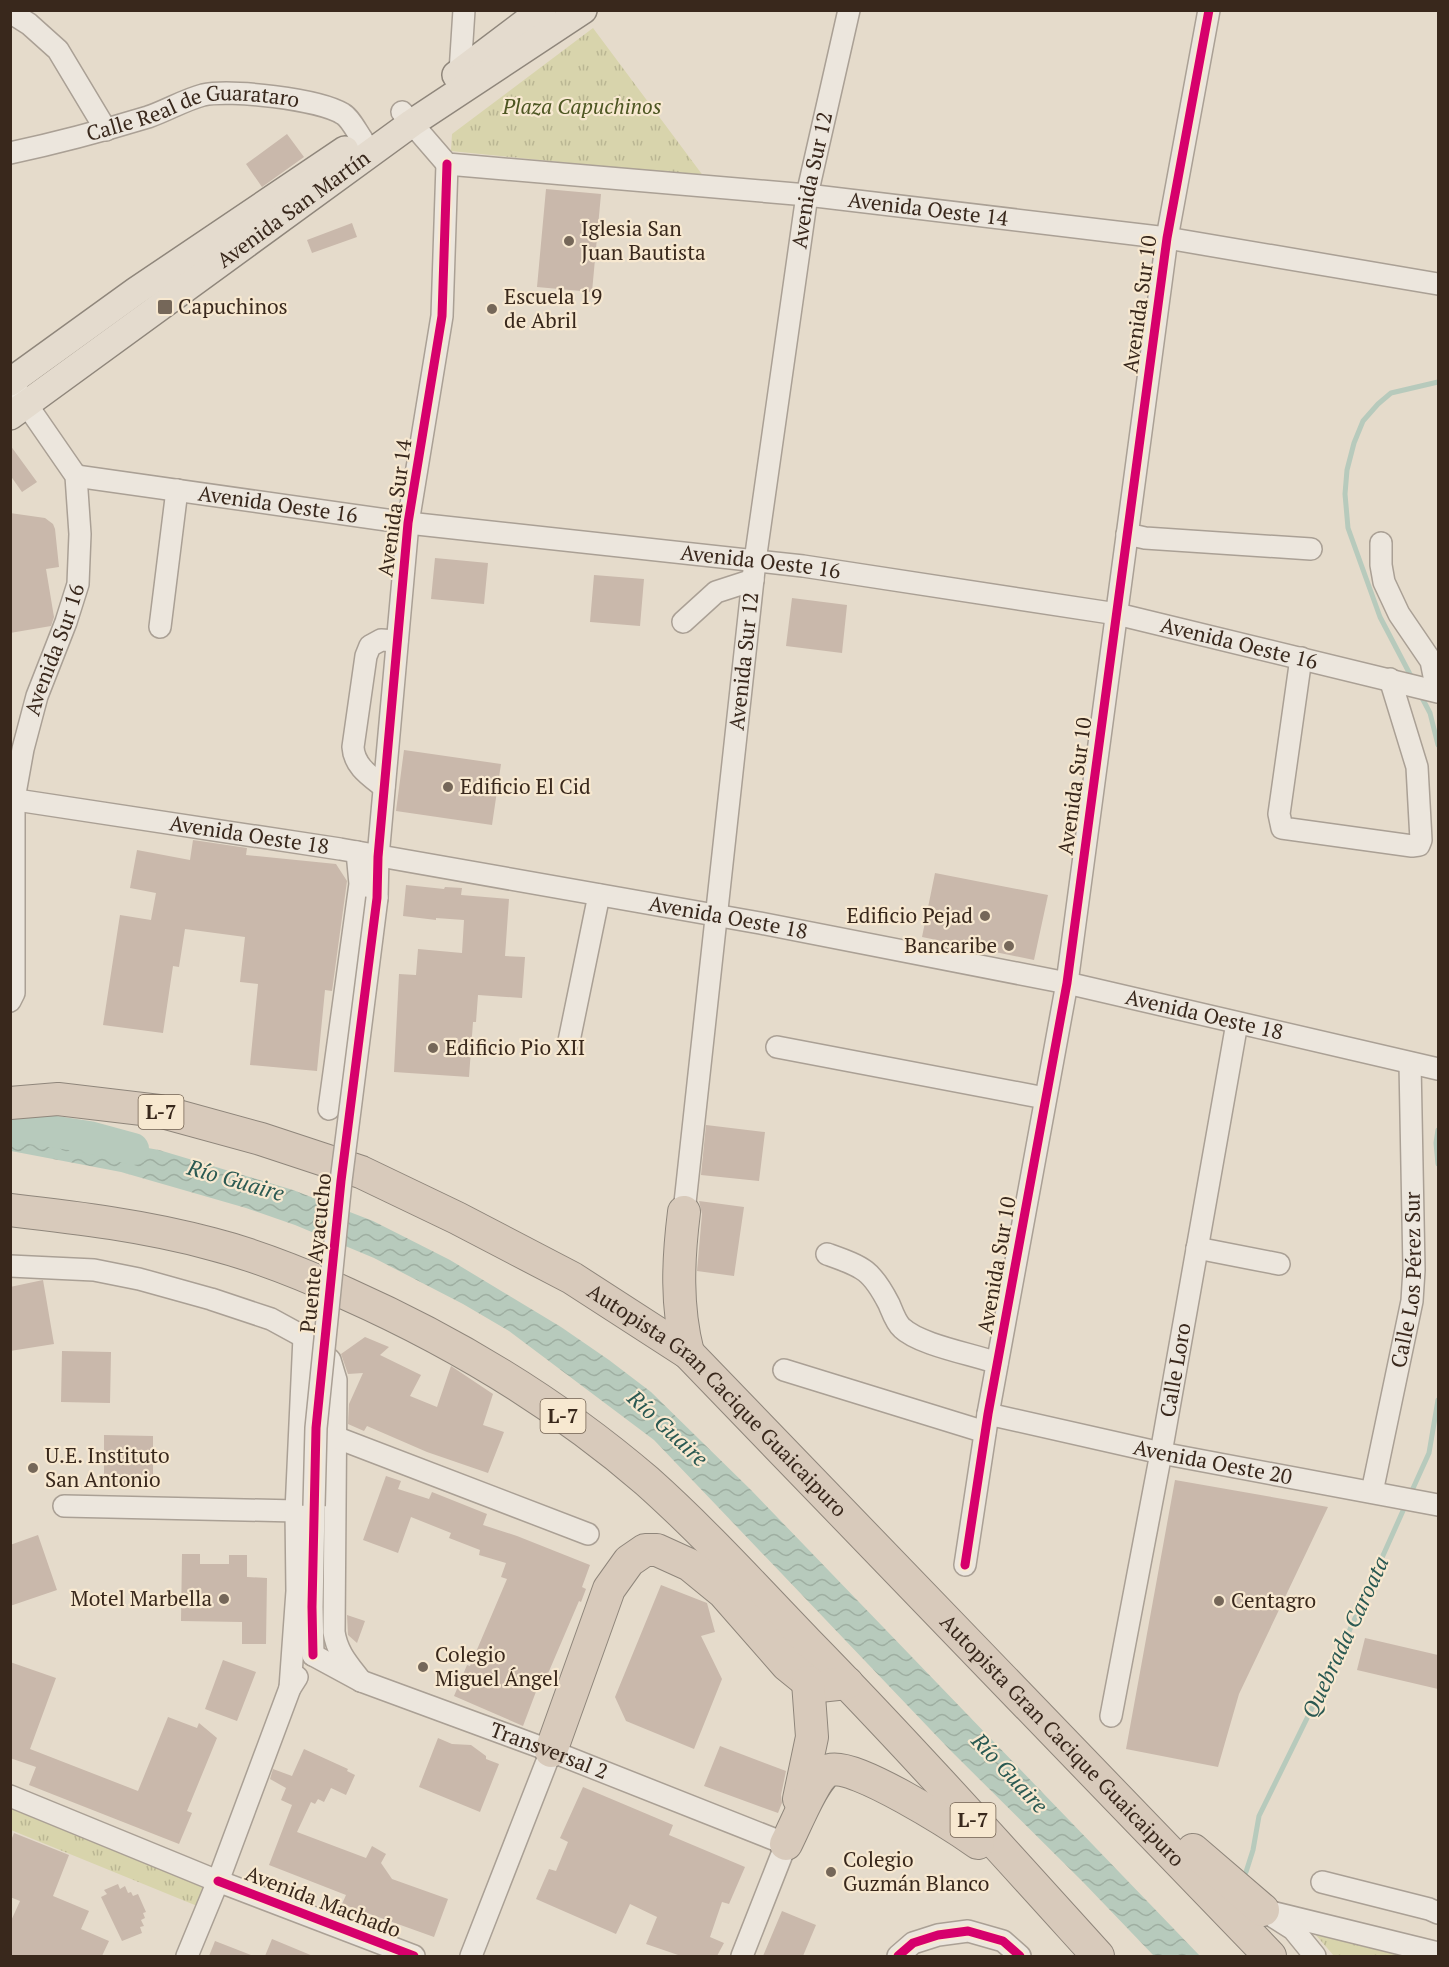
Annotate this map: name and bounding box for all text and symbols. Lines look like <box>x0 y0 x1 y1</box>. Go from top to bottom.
street label: Calle Real de Guarataro <box>83 78 302 147</box>
park label: Plaza Capuchinos <box>501 92 662 120</box>
street label: Avenida Sur 12 <box>785 109 838 250</box>
street label: Avenida San Martín <box>211 143 376 274</box>
street label: Avenida Oeste 14 <box>847 185 1011 232</box>
place label: Iglesia San Juan Bautista <box>581 214 706 266</box>
street label: Avenida Sur 10 <box>1115 233 1163 374</box>
marker: Iglesia San Juan Bautista <box>562 234 576 248</box>
place label: Escuela 19 de Abril <box>504 282 602 334</box>
place label: Capuchinos <box>178 292 288 320</box>
marker: Capuchinos <box>156 298 174 316</box>
marker: Escuela 19 de Abril <box>485 302 499 316</box>
street label: Avenida Sur 14 <box>370 436 418 578</box>
street label: Avenida Oeste 16 <box>196 478 360 529</box>
street label: Avenida Oeste 16 <box>679 538 843 585</box>
street label: Avenida Sur 16 <box>17 580 90 719</box>
street label: Avenida Sur 12 <box>722 591 765 732</box>
street label: Avenida Oeste 16 <box>1158 610 1321 675</box>
street label: Avenida Sur 10 <box>1050 715 1098 856</box>
place label: Edificio El Cid <box>460 772 591 800</box>
marker: Edificio El Cid <box>441 780 455 794</box>
street label: Avenida Oeste 18 <box>168 808 331 860</box>
street label: Avenida Oeste 18 <box>647 889 810 945</box>
place label: Edificio Pejad <box>847 901 973 929</box>
marker: Edificio Pejad <box>978 909 992 923</box>
place label: Bancaribe <box>904 931 997 959</box>
marker: Bancaribe <box>1002 939 1016 953</box>
street label: Avenida Oeste 18 <box>1123 982 1286 1046</box>
place label: Edificio Pio XII <box>445 1033 585 1061</box>
marker: Edificio Pio XII <box>426 1041 440 1055</box>
road number: L-7 <box>138 1095 184 1129</box>
water label: Río Guaire <box>183 1152 288 1207</box>
street label: Puente Ayacucho <box>293 1172 337 1334</box>
street label: Calle Los Pérez Sur <box>1383 1191 1427 1370</box>
street label: Avenida Sur 10 <box>970 1194 1022 1336</box>
street label: Autopista Gran Cacique Guaicaipuro <box>582 1277 854 1523</box>
street label: Calle Loro <box>1153 1320 1197 1419</box>
water label: Río Guaire <box>621 1382 715 1472</box>
road number: L-7 <box>540 1399 586 1433</box>
street label: Avenida Oeste 20 <box>1131 1432 1295 1490</box>
place label: U.E. Instituto San Antonio <box>45 1441 170 1493</box>
marker: U.E. Instituto San Antonio <box>26 1461 40 1475</box>
water label: Quebrada Caroata <box>1294 1551 1395 1722</box>
place label: Motel Marbella <box>71 1584 212 1612</box>
place label: Centagro <box>1231 1586 1316 1614</box>
marker: Motel Marbella <box>217 1592 231 1606</box>
marker: Centagro <box>1212 1594 1226 1608</box>
street label: Autopista Gran Cacique Guaicaipuro <box>934 1608 1191 1872</box>
place label: Colegio Miguel Ángel <box>435 1640 559 1692</box>
marker: Colegio Miguel Ángel <box>416 1660 430 1674</box>
street label: Transversal 2 <box>486 1715 612 1785</box>
water label: Río Guaire <box>965 1726 1055 1819</box>
road number: L-7 <box>950 1803 996 1837</box>
place label: Colegio Guzmán Blanco <box>843 1845 989 1897</box>
street label: Avenida Machado <box>241 1858 405 1944</box>
marker: Colegio Guzmán Blanco <box>824 1865 838 1879</box>

